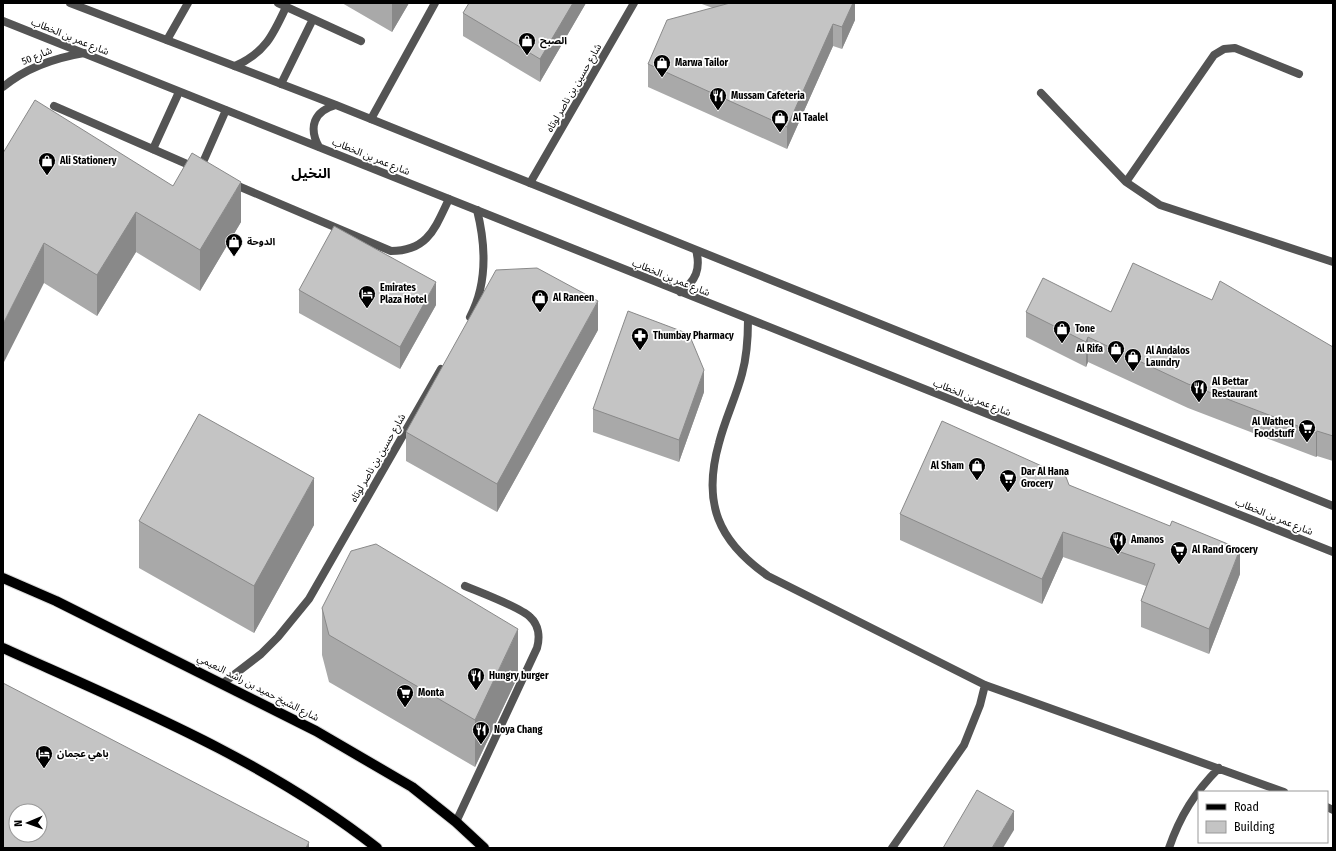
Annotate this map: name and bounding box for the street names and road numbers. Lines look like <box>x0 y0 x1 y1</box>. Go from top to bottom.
street label: شارع عمر بن الخطاب <box>29 16 111 59</box>
street label: شارع حسين بن ناصر لوتاه <box>544 41 605 135</box>
street label: شارع 50 <box>20 44 54 69</box>
street label: شارع عمر بن الخطاب <box>330 136 412 179</box>
street label: شارع عمر بن الخطاب <box>630 257 712 300</box>
street label: شارع عمر بن الخطاب <box>931 377 1013 420</box>
street label: شارع حسين بن ناصر لوتاه <box>348 411 409 505</box>
street label: شارع عمر بن الخطاب <box>1233 496 1315 539</box>
street label: شارع الشيخ حميد بن راشد النعيمي <box>194 652 321 725</box>

